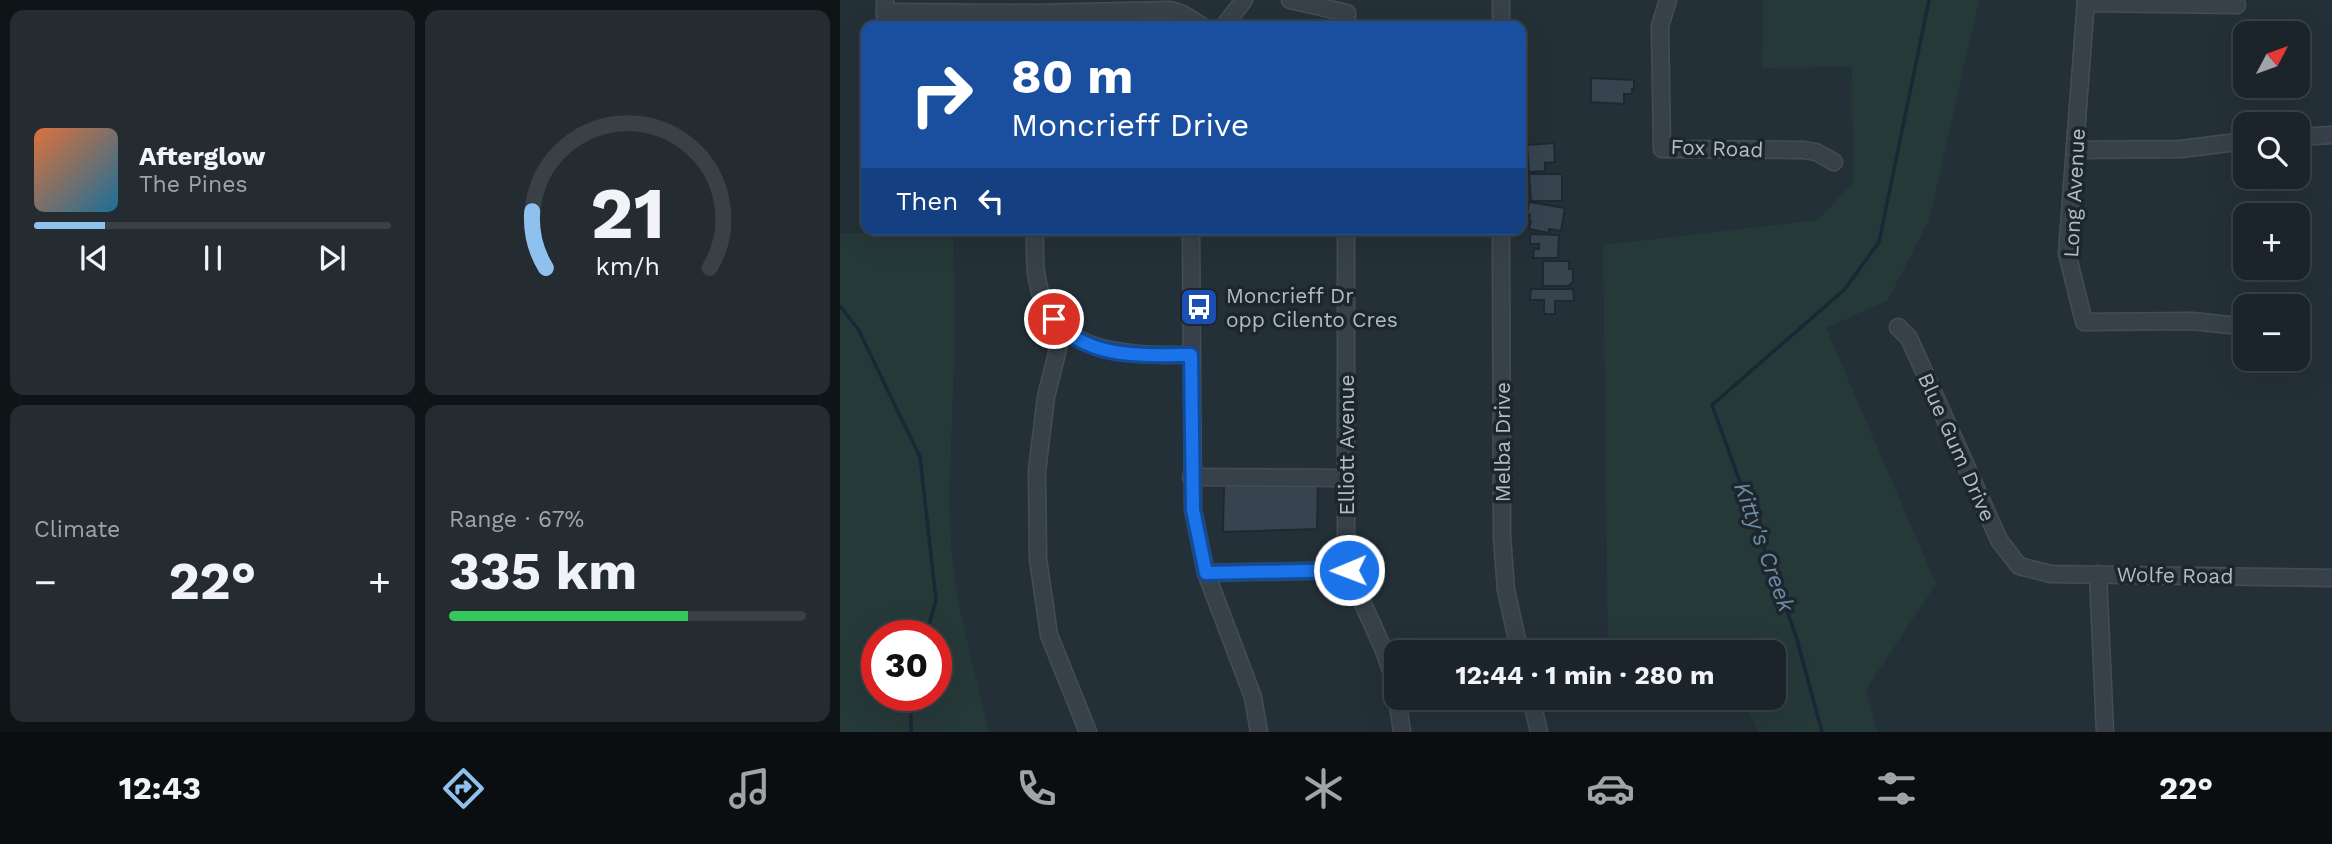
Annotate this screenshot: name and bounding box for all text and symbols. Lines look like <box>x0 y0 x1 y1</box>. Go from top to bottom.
north arrow <box>2233 21 2310 98</box>
map controls <box>2233 21 2310 371</box>
text: 80 m <box>1011 47 1133 105</box>
icon: right <box>896 49 987 140</box>
text: Moncrieff Drive <box>1011 106 1249 144</box>
button: search <box>2233 112 2310 189</box>
street label: Long Avenue <box>2058 128 2090 258</box>
street label: Fox Road <box>1670 134 1764 162</box>
text: Afterglow <box>139 141 265 171</box>
text: The Pines <box>139 171 248 198</box>
text: 21 <box>590 171 665 257</box>
icon: left <box>972 182 1010 220</box>
text: Then <box>896 186 958 216</box>
button: + <box>2233 203 2310 280</box>
icon: previous <box>75 239 113 277</box>
icon: pause <box>194 239 232 277</box>
icon: next <box>313 239 351 277</box>
text: km/h <box>595 252 660 281</box>
place label: Moncrieff Dr opp Cilento Cres <box>1226 283 1398 332</box>
bus stop icon: Moncrieff Dr opp Cilento Cres <box>1178 286 1220 328</box>
pin <box>1024 289 1084 349</box>
button: − <box>2233 294 2310 371</box>
icon: arrive <box>1035 300 1073 338</box>
street label: Blue Gum Drive <box>1913 369 2001 525</box>
street label: Elliott Avenue <box>1334 374 1359 516</box>
street label: Melba Drive <box>1490 382 1515 502</box>
water label: Kitty's Creek <box>1728 478 1801 617</box>
text: Range · 67% <box>449 506 584 533</box>
text: Climate <box>34 516 120 543</box>
position arrow <box>1312 533 1386 607</box>
text: 335 km <box>449 541 637 602</box>
text: 22° <box>169 551 256 612</box>
text: − <box>34 560 57 604</box>
text: + <box>368 560 391 604</box>
street label: Wolfe Road <box>2116 561 2234 589</box>
speed limit sign: 30 <box>861 620 952 711</box>
text: 12:44 · 1 min · 280 m <box>1455 660 1715 690</box>
icon: directions <box>439 764 488 813</box>
icon: music <box>725 764 774 813</box>
icon: phone <box>1012 764 1061 813</box>
icon: climate <box>1299 764 1348 813</box>
icon: car <box>1586 764 1635 813</box>
icon: filters <box>1872 764 1921 813</box>
text: 12:43 <box>119 769 201 807</box>
text: 22° <box>2159 769 2213 807</box>

